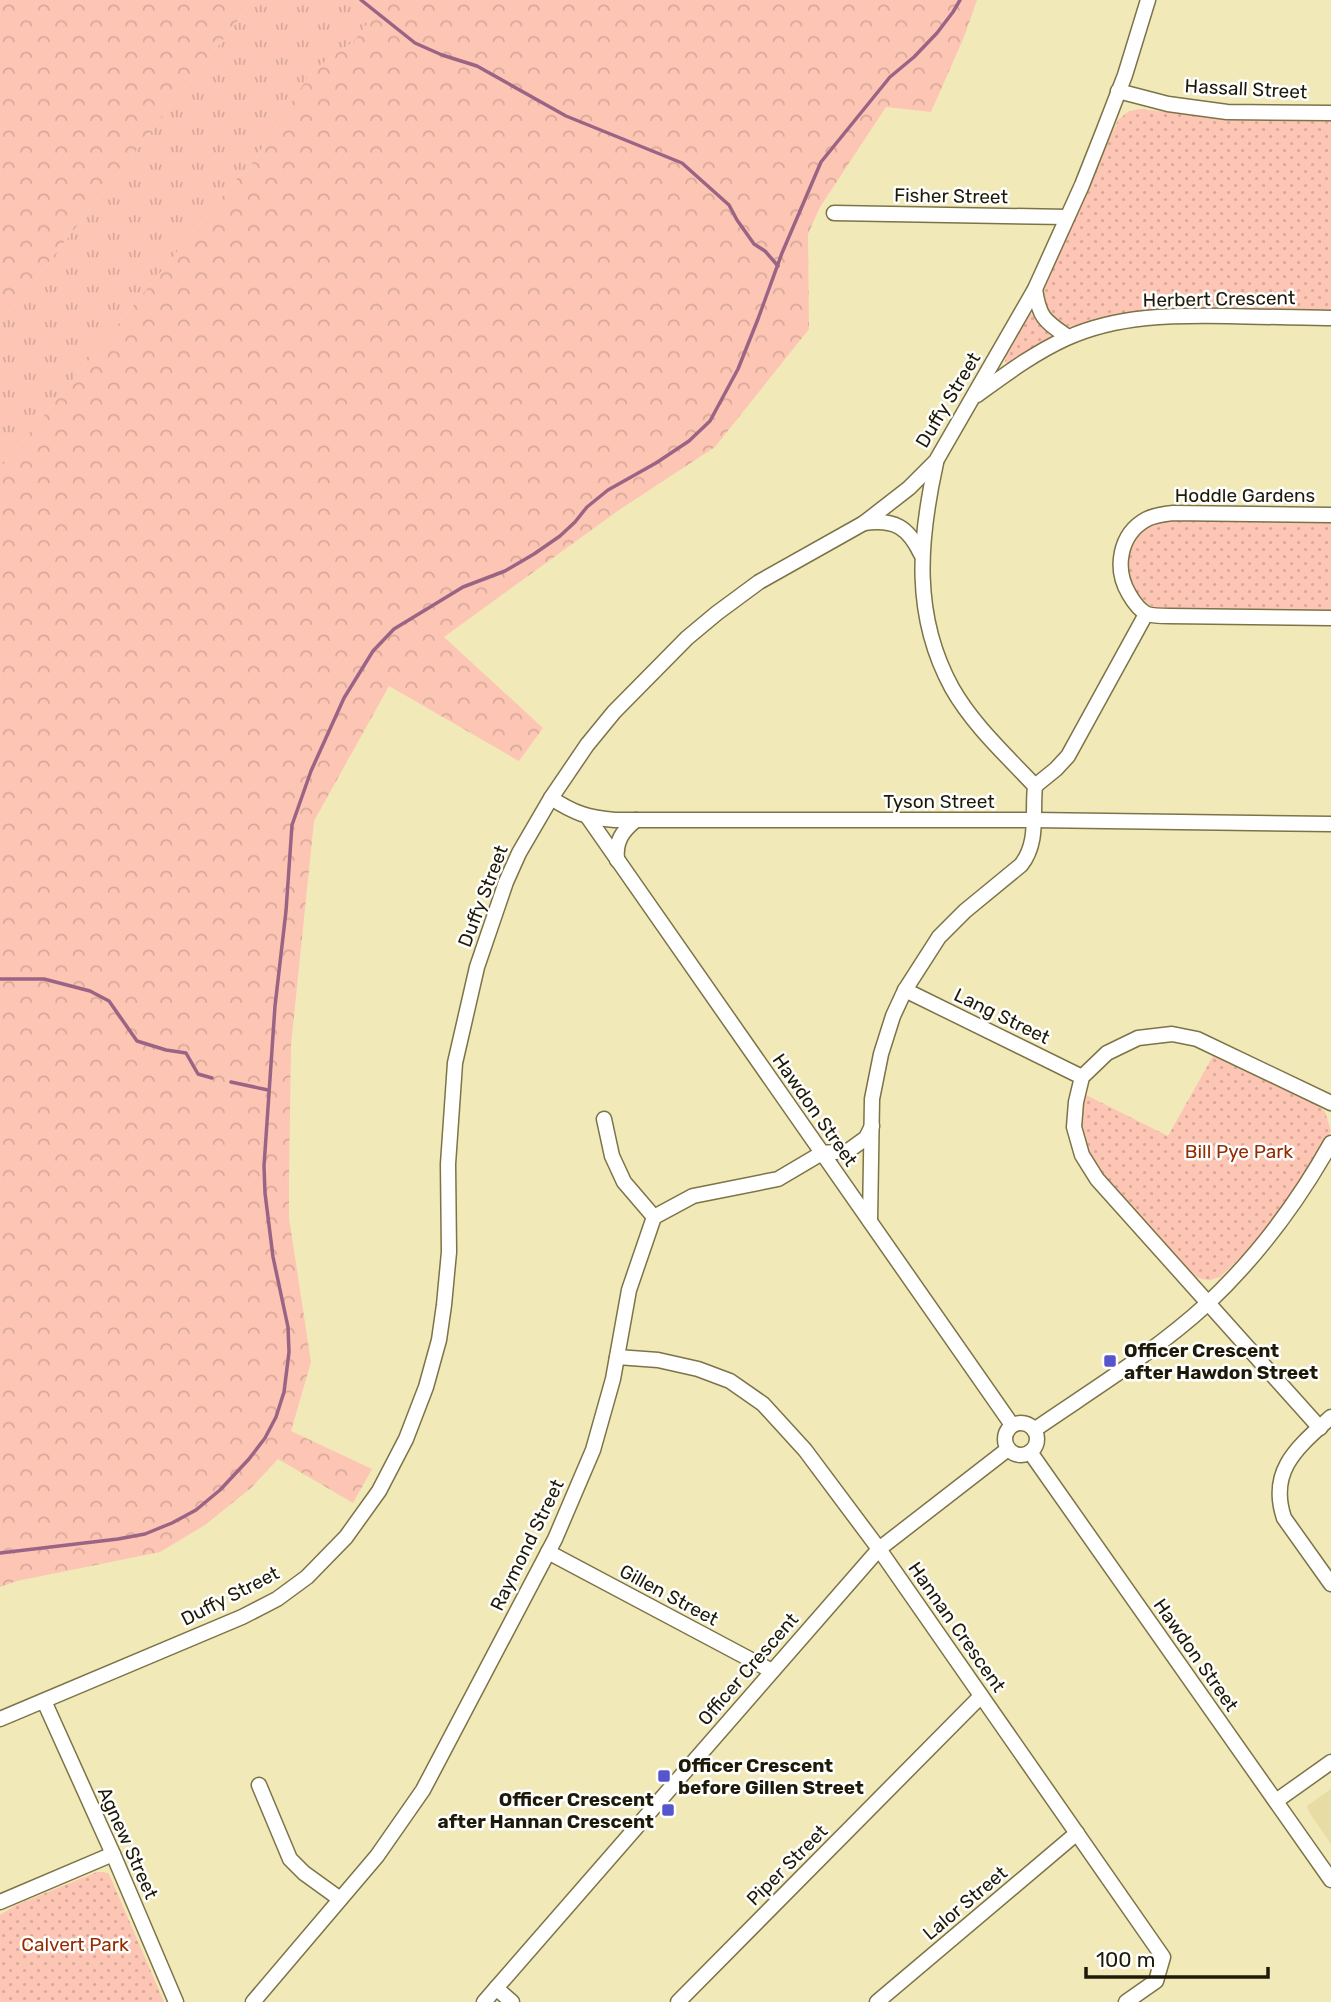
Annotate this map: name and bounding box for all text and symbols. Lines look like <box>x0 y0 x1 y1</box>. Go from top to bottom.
street label: Hassall Street <box>1184 74 1308 104</box>
street label: Fisher Street <box>894 184 1009 209</box>
street label: Herbert Crescent <box>1142 286 1296 312</box>
street label: Duffy Street <box>911 348 986 452</box>
street label: Hoddle Gardens <box>1175 484 1315 507</box>
street label: Tyson Street <box>883 790 995 813</box>
street label: Duffy Street <box>453 841 513 950</box>
street label: Lang Street <box>950 983 1054 1049</box>
street label: Hawdon Street <box>768 1049 863 1171</box>
park label: Bill Pye Park <box>1185 1140 1293 1163</box>
place label: Officer Crescent after Hawdon Street <box>1124 1339 1318 1384</box>
marker: Officer Crescent after Hawdon Street <box>1102 1353 1118 1369</box>
street label: Raymond Street <box>485 1475 569 1614</box>
street label: Hannan Crescent <box>903 1557 1011 1697</box>
street label: Gillen Street <box>616 1559 723 1631</box>
street label: Duffy Street <box>177 1561 283 1631</box>
street label: Hawdon Street <box>1149 1594 1244 1716</box>
street label: Officer Crescent <box>693 1608 804 1730</box>
place label: Officer Crescent before Gillen Street <box>678 1754 864 1799</box>
marker: Officer Crescent before Gillen Street <box>656 1768 672 1784</box>
street label: Agnew Street <box>93 1783 163 1903</box>
place label: Officer Crescent after Hannan Crescent <box>438 1788 654 1833</box>
marker: Officer Crescent after Hannan Crescent <box>660 1802 676 1818</box>
street label: Piper Street <box>742 1819 833 1910</box>
street label: Lalor Street <box>918 1861 1012 1945</box>
park label: Calvert Park <box>21 1933 129 1956</box>
scale bar <box>1086 1936 1268 1980</box>
text: 100 m <box>1096 1947 1155 1972</box>

